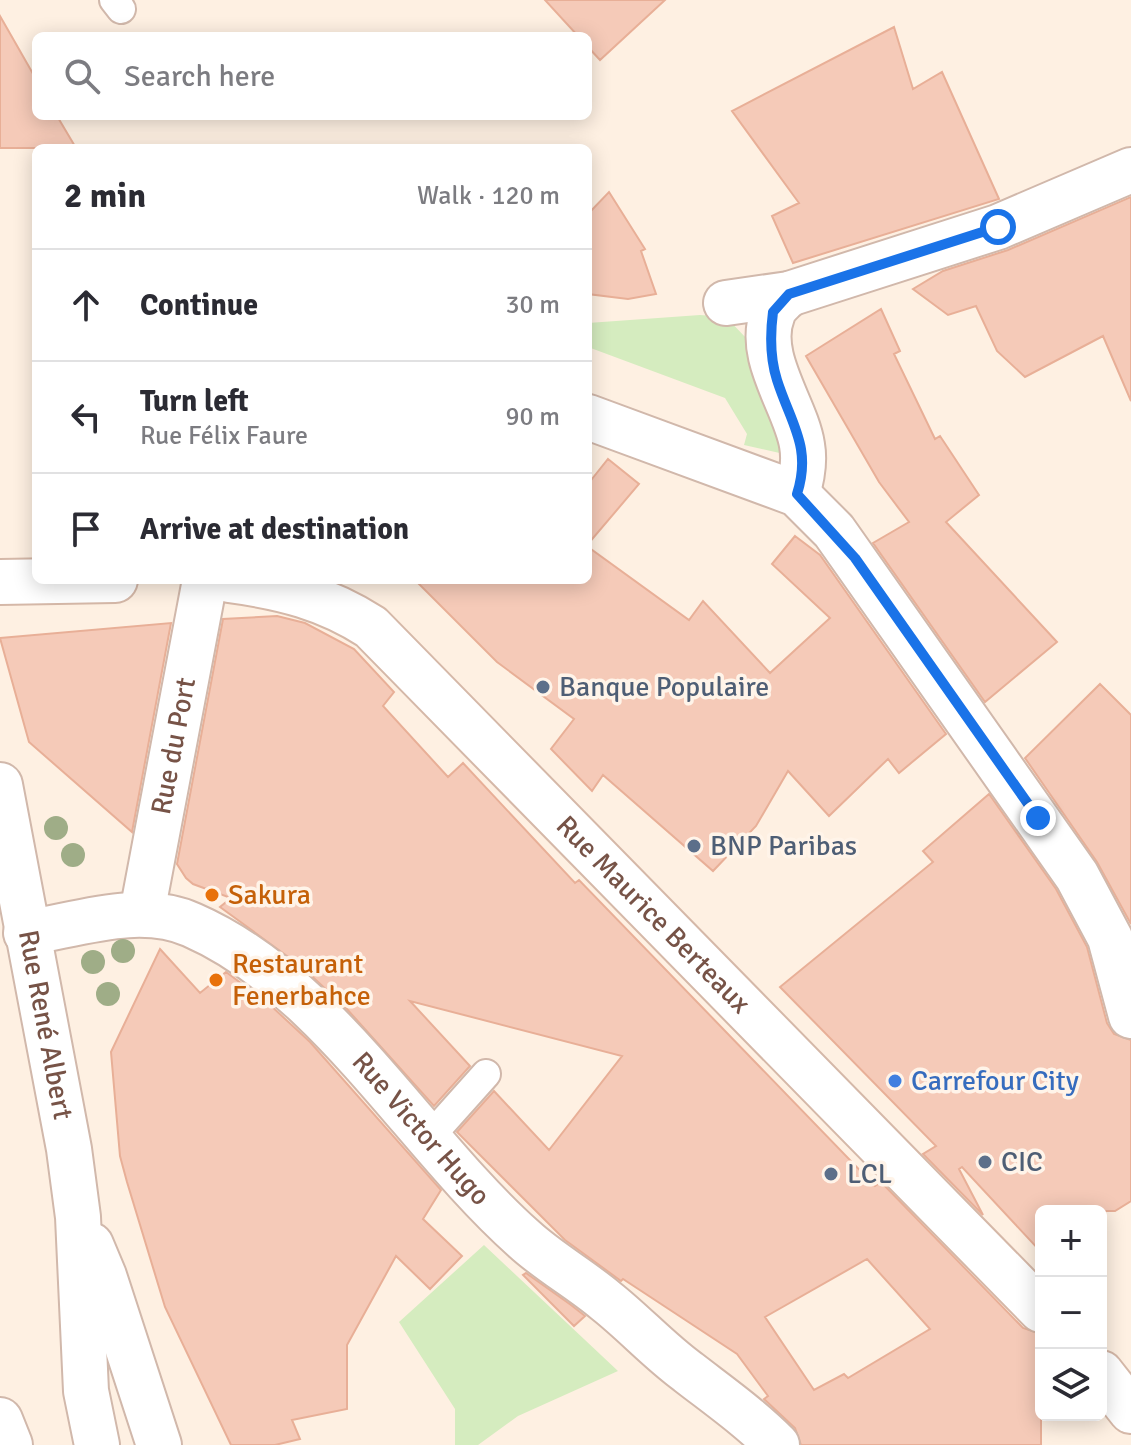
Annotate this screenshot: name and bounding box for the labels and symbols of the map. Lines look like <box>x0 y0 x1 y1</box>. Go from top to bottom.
route start <box>980 209 1016 245</box>
place label: Banque Populaire <box>559 670 769 704</box>
street label: Rue du Port <box>144 675 203 817</box>
marker: Banque Populaire <box>534 678 552 696</box>
route end <box>1020 800 1056 836</box>
street label: Rue Maurice Berteaux <box>549 809 758 1021</box>
place label: BNP Paribas <box>710 829 857 863</box>
marker: BNP Paribas <box>685 837 703 855</box>
place label: Sakura <box>228 878 311 912</box>
marker: Sakura <box>203 886 221 904</box>
street label: Rue René Albert <box>11 927 80 1122</box>
place label: Restaurant Fenerbahce <box>232 947 371 1013</box>
marker: Restaurant Fenerbahce <box>207 971 225 989</box>
street label: Rue Victor Hugo <box>345 1045 497 1213</box>
place label: Carrefour City <box>911 1064 1079 1098</box>
marker: Carrefour City <box>886 1072 904 1090</box>
place label: CIC <box>1001 1145 1043 1179</box>
marker: CIC <box>976 1153 994 1171</box>
place label: LCL <box>847 1157 892 1191</box>
marker: LCL <box>822 1165 840 1183</box>

